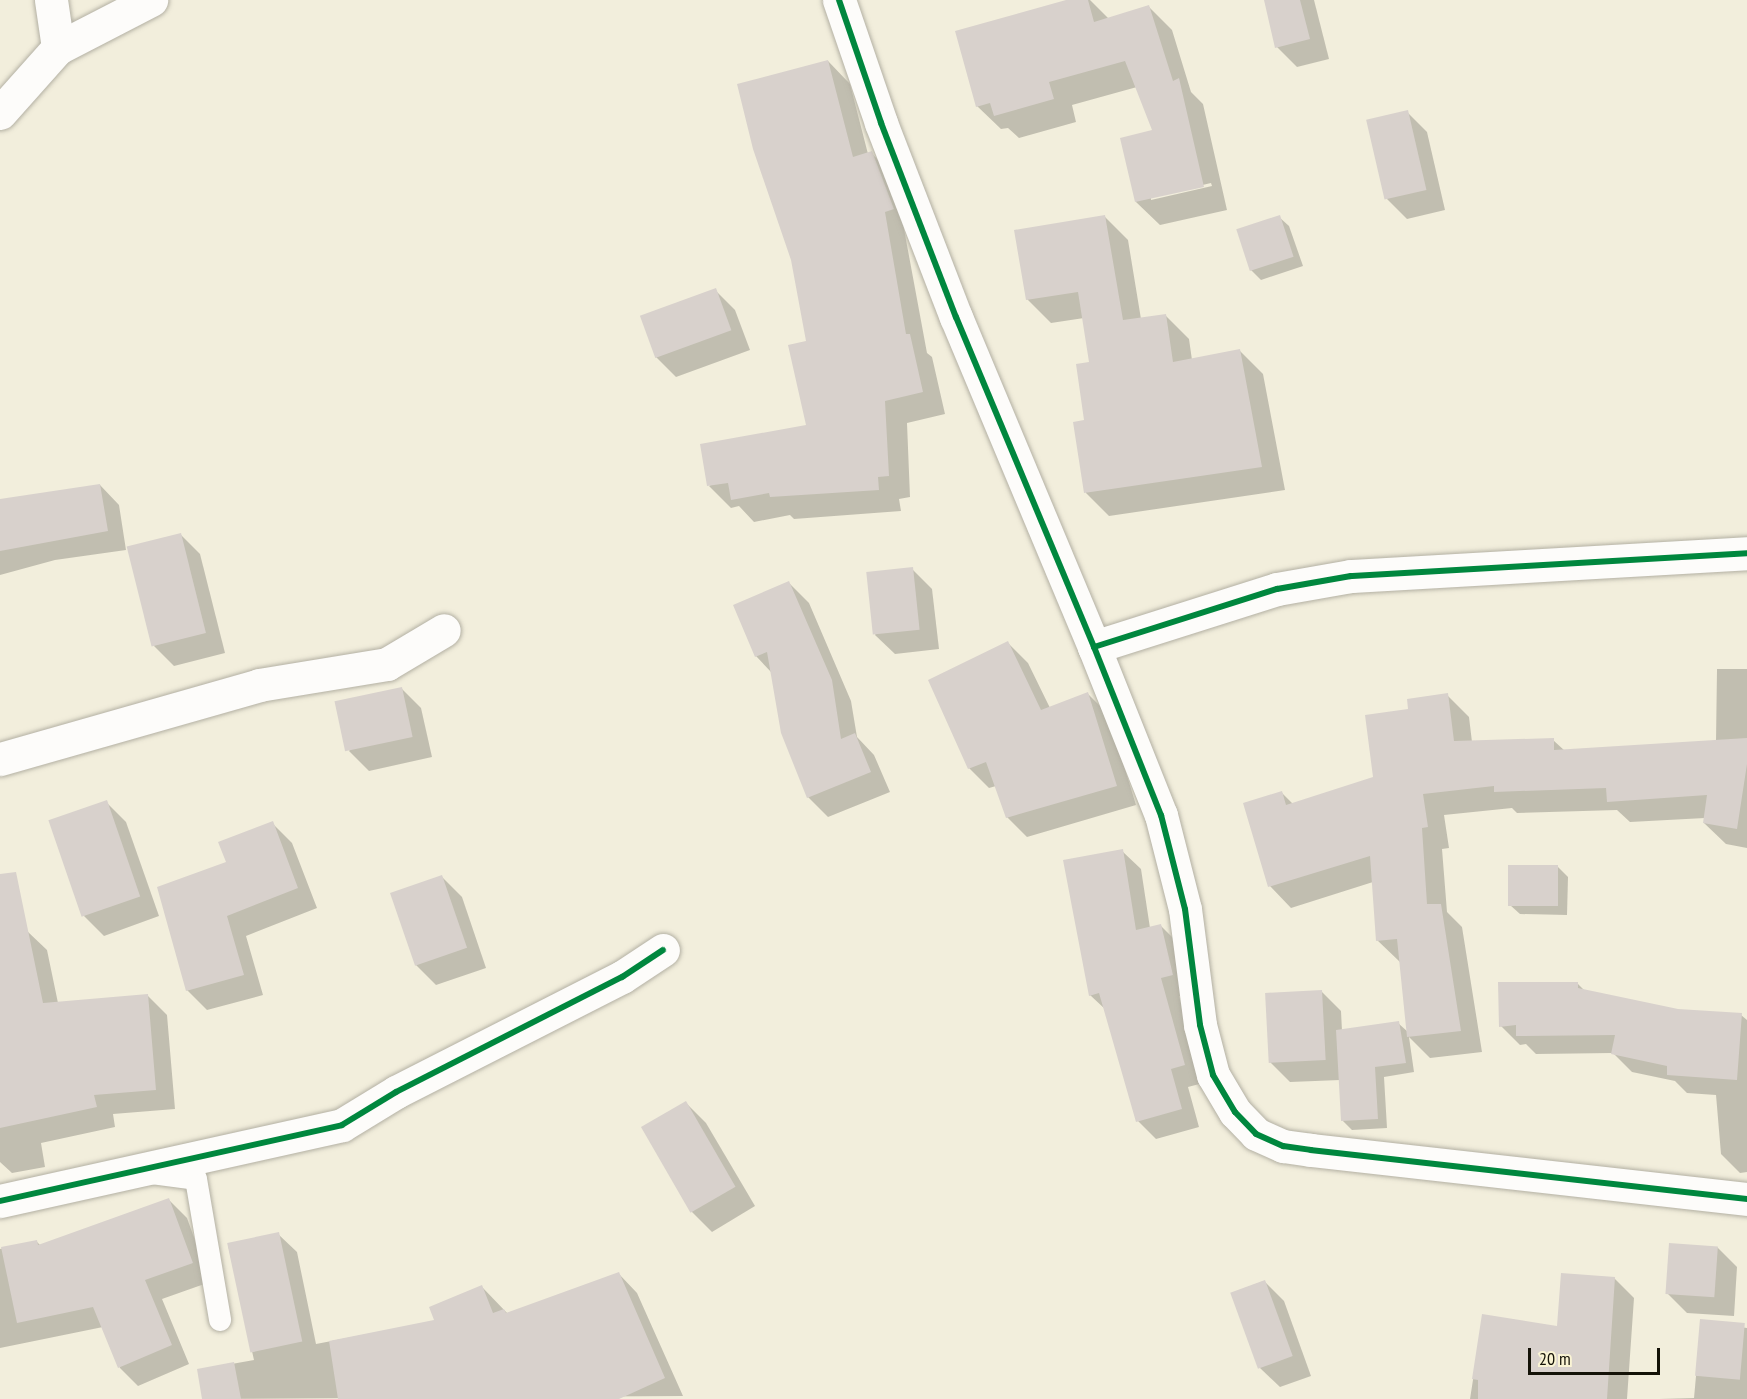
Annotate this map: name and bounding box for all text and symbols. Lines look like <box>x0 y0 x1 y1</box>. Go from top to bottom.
scale bar <box>1531 1336 1663 1374</box>
text: 20 m <box>1539 1347 1571 1370</box>

